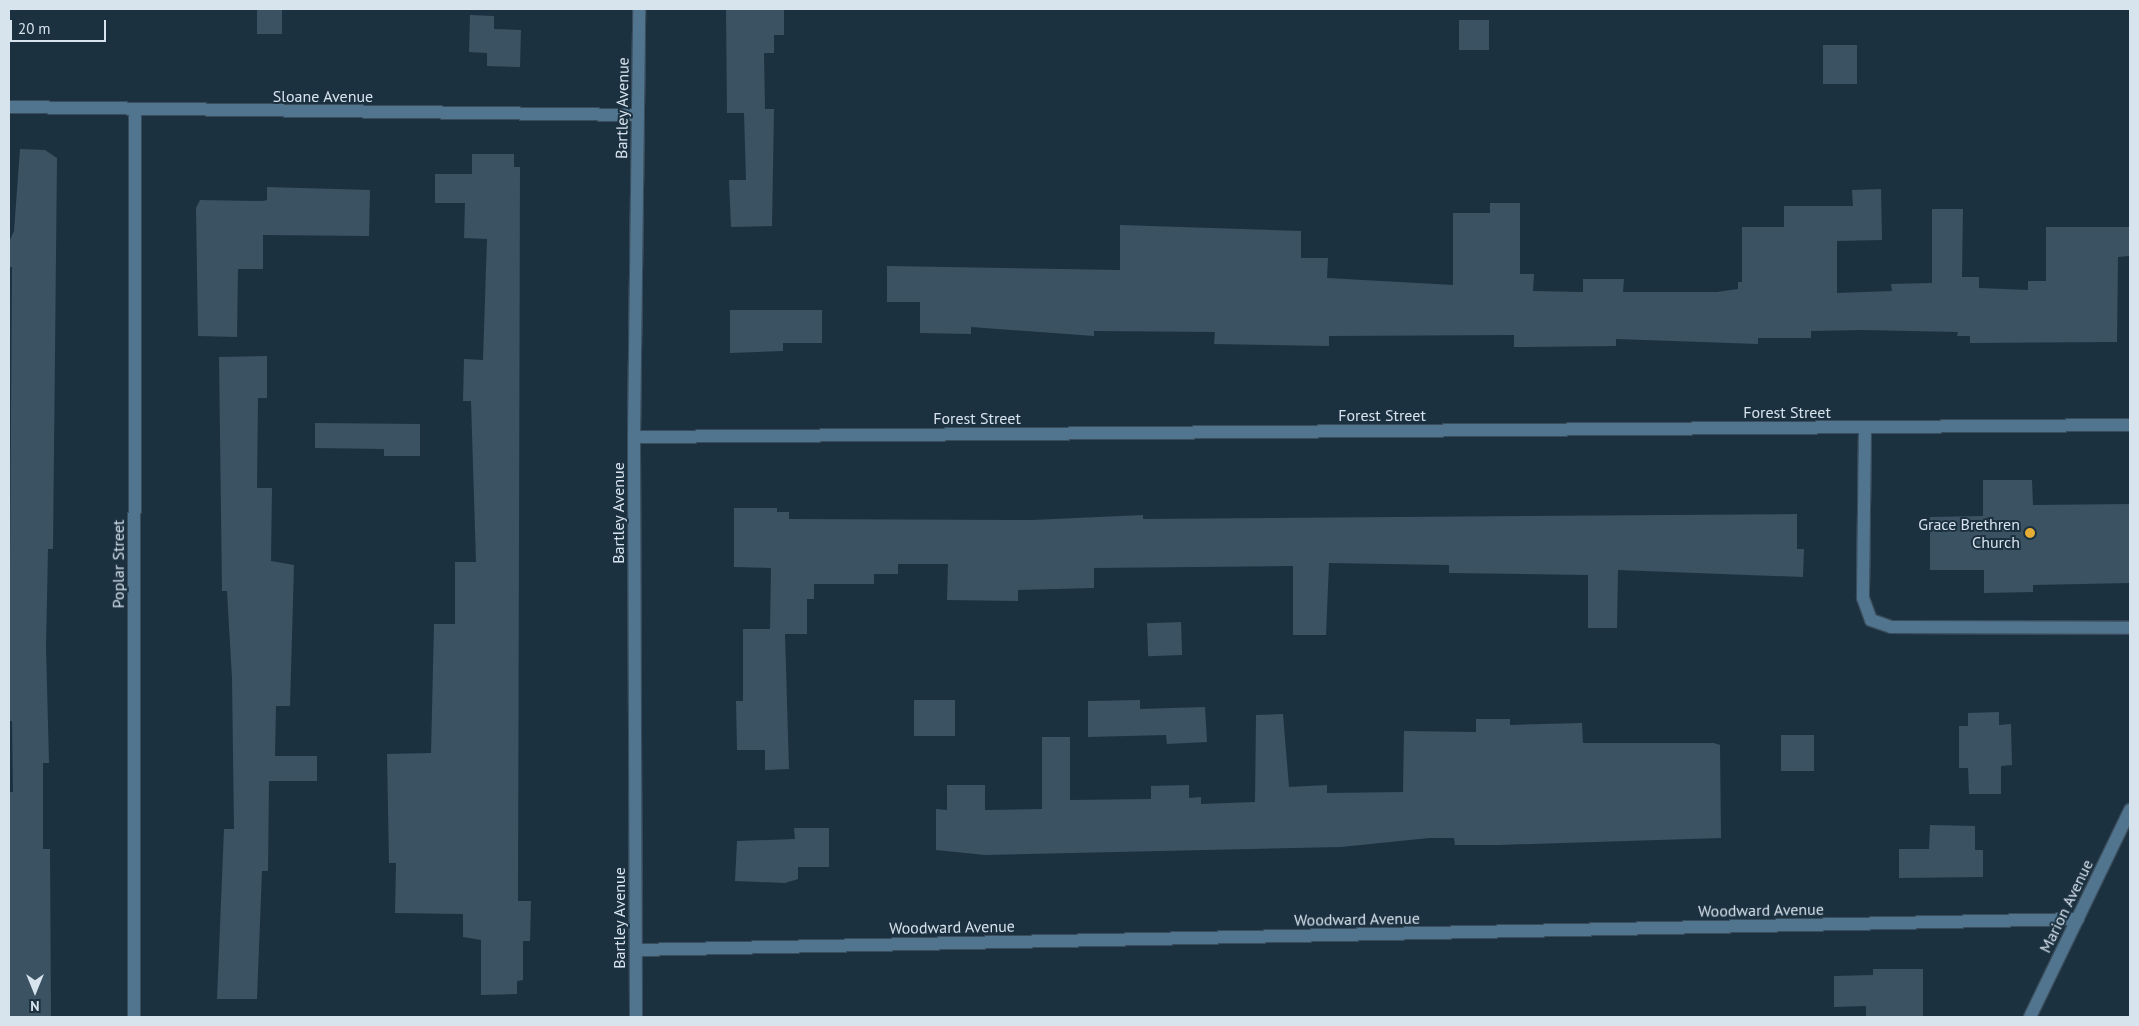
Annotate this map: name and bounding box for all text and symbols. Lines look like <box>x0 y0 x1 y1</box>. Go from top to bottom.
scale bar <box>12 10 109 42</box>
text: 20 m <box>18 19 51 38</box>
street label: Bartley Avenue <box>612 56 632 160</box>
street label: Sloane Avenue <box>273 86 373 106</box>
street label: Forest Street <box>1743 402 1831 422</box>
street label: Forest Street <box>1338 405 1426 425</box>
street label: Forest Street <box>933 408 1021 428</box>
street label: Bartley Avenue <box>608 462 628 564</box>
place label: Grace Brethren Church <box>1918 514 2020 552</box>
street label: Poplar Street <box>108 520 128 608</box>
marker: Grace Brethren Church <box>2024 527 2036 539</box>
street label: Marion Avenue <box>2035 856 2097 956</box>
street label: Bartley Avenue <box>609 867 629 969</box>
street label: Woodward Avenue <box>1698 899 1824 921</box>
street label: Woodward Avenue <box>1294 908 1420 930</box>
street label: Woodward Avenue <box>889 916 1015 938</box>
north arrow <box>10 966 60 1016</box>
text: N <box>30 997 40 1015</box>

